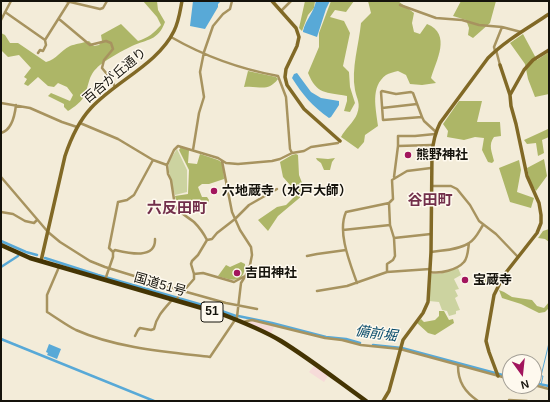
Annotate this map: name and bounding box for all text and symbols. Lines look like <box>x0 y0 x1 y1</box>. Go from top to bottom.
street label: 百合が丘通り <box>80 45 150 107</box>
place label: 熊野神社 <box>416 147 468 163</box>
marker: 熊野神社 <box>403 150 413 160</box>
place label: 六地蔵寺（水戸大師） <box>222 183 352 199</box>
marker: 六地蔵寺（水戸大師） <box>209 186 219 196</box>
district label: 谷田町 <box>408 192 452 210</box>
district label: 六反田町 <box>147 200 207 218</box>
place label: 吉田神社 <box>245 265 297 281</box>
marker: 吉田神社 <box>232 268 242 278</box>
street label: 国道51号 <box>132 270 188 300</box>
place label: 宝蔵寺 <box>473 272 512 288</box>
marker: 宝蔵寺 <box>460 275 470 285</box>
road number: 51 <box>201 302 223 322</box>
water label: 備前堀 <box>354 323 398 345</box>
north arrow <box>502 354 542 394</box>
text: N <box>519 378 530 391</box>

